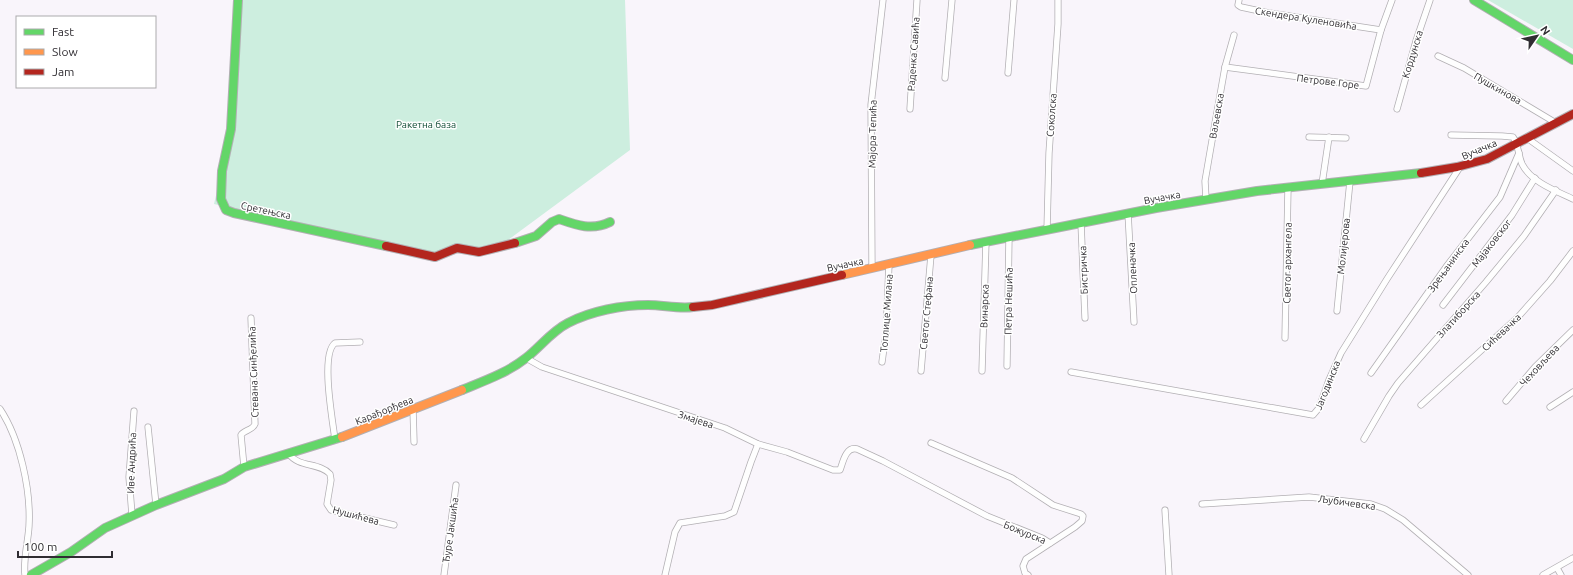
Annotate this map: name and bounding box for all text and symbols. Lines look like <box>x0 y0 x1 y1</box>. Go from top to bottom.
street label: Скендера Куленовића <box>1254 5 1358 32</box>
legend <box>16 16 156 88</box>
north arrow <box>1517 16 1557 56</box>
street label: Раденка Савића <box>905 17 922 92</box>
text: N <box>1538 24 1553 37</box>
text: Fast <box>52 25 74 38</box>
street label: Кордунска <box>1400 29 1425 79</box>
text: Slow <box>52 45 78 58</box>
text: Jam <box>52 65 74 78</box>
street label: Пушкинова <box>1472 70 1524 107</box>
street label: Петрове Горе <box>1296 72 1360 91</box>
street label: Ваљевска <box>1207 92 1226 140</box>
street label: Соколска <box>1044 93 1059 137</box>
street label: Мајора Тепића <box>866 100 879 168</box>
park label: Ракетна база <box>396 119 456 130</box>
street label: Вучачка <box>1460 137 1498 162</box>
street label: Вучачка <box>1143 189 1181 206</box>
street label: Сретењска <box>240 200 292 221</box>
street label: Молијерова <box>1335 217 1352 275</box>
street label: Мајаковског <box>1469 217 1513 269</box>
street label: Светог архангела <box>1281 222 1294 304</box>
street label: Зрењанинска <box>1425 237 1471 294</box>
street label: Опленачка <box>1126 242 1139 294</box>
street label: Бистричка <box>1077 246 1090 294</box>
street label: Вучачка <box>826 255 864 274</box>
street label: Петра Нешића <box>1002 267 1015 335</box>
street label: Топлице Милана <box>878 273 895 353</box>
street label: Светог Стефана <box>918 276 935 350</box>
street label: Винарска <box>978 284 991 328</box>
street label: Златиборска <box>1434 289 1482 340</box>
street label: Сићевачка <box>1479 311 1523 353</box>
street label: Стевана Синђелића <box>246 326 261 418</box>
street label: Чеховљева <box>1517 342 1561 388</box>
street label: Јагодинска <box>1313 359 1342 412</box>
street label: Карађорђева <box>354 394 415 427</box>
street label: Змајева <box>677 409 715 430</box>
street label: Иве Андрића <box>125 432 138 494</box>
street label: Љубичевска <box>1317 493 1376 512</box>
street label: Ђуре Јакшића <box>440 497 461 563</box>
street label: Нушићева <box>331 504 380 527</box>
street label: Божурска <box>1002 519 1048 546</box>
scale bar <box>18 533 112 559</box>
text: 100 m <box>24 540 57 553</box>

